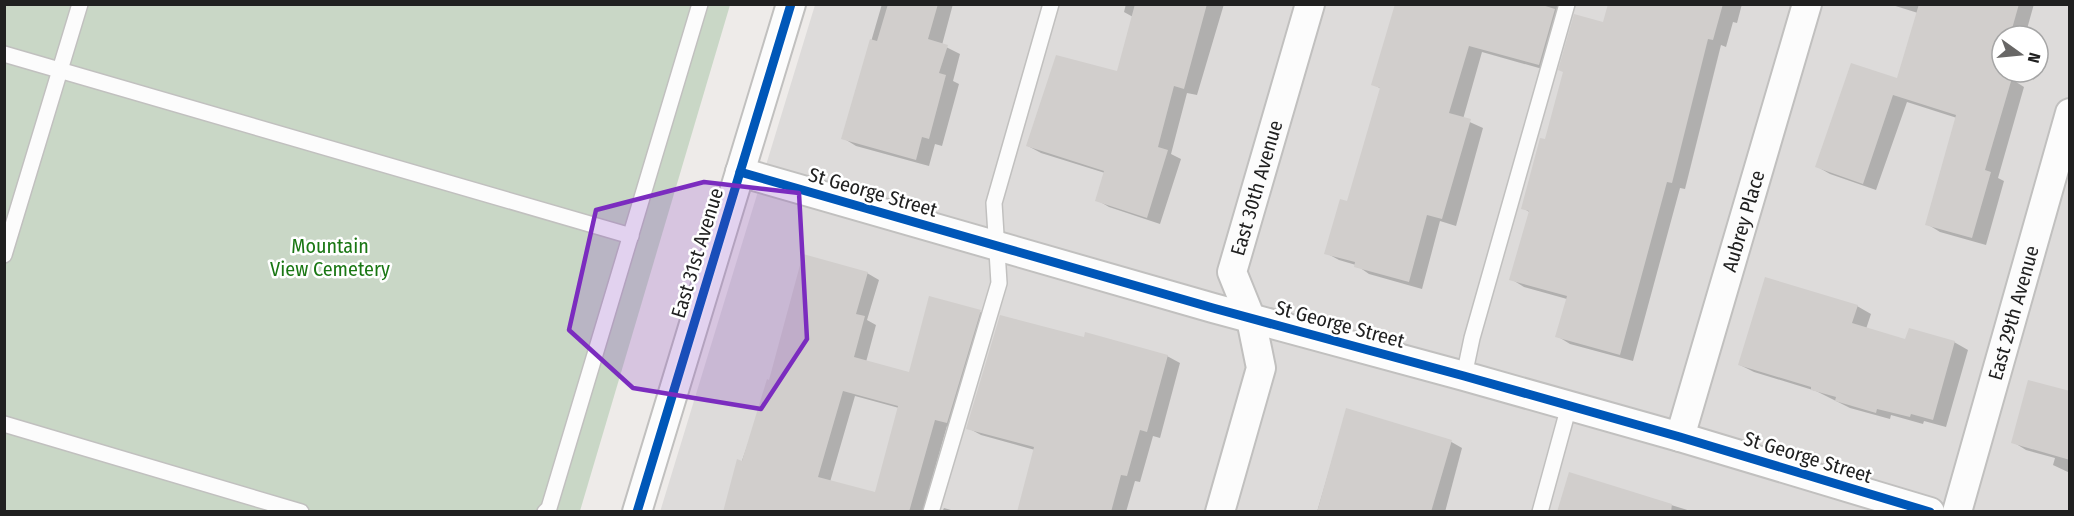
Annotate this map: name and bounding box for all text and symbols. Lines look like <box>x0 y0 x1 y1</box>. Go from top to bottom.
north arrow <box>1990 24 2050 84</box>
text: N <box>2024 51 2044 65</box>
street label: East 30th Avenue <box>1225 117 1288 258</box>
street label: St George Street <box>806 162 940 222</box>
street label: Aubrey Place <box>1717 167 1770 275</box>
street label: East 31st Avenue <box>666 185 728 321</box>
park label: Mountain View Cemetery <box>270 234 390 281</box>
street label: East 29th Avenue <box>1983 243 2044 383</box>
street label: St George Street <box>1273 295 1408 353</box>
street label: St George Street <box>1741 426 1875 488</box>

